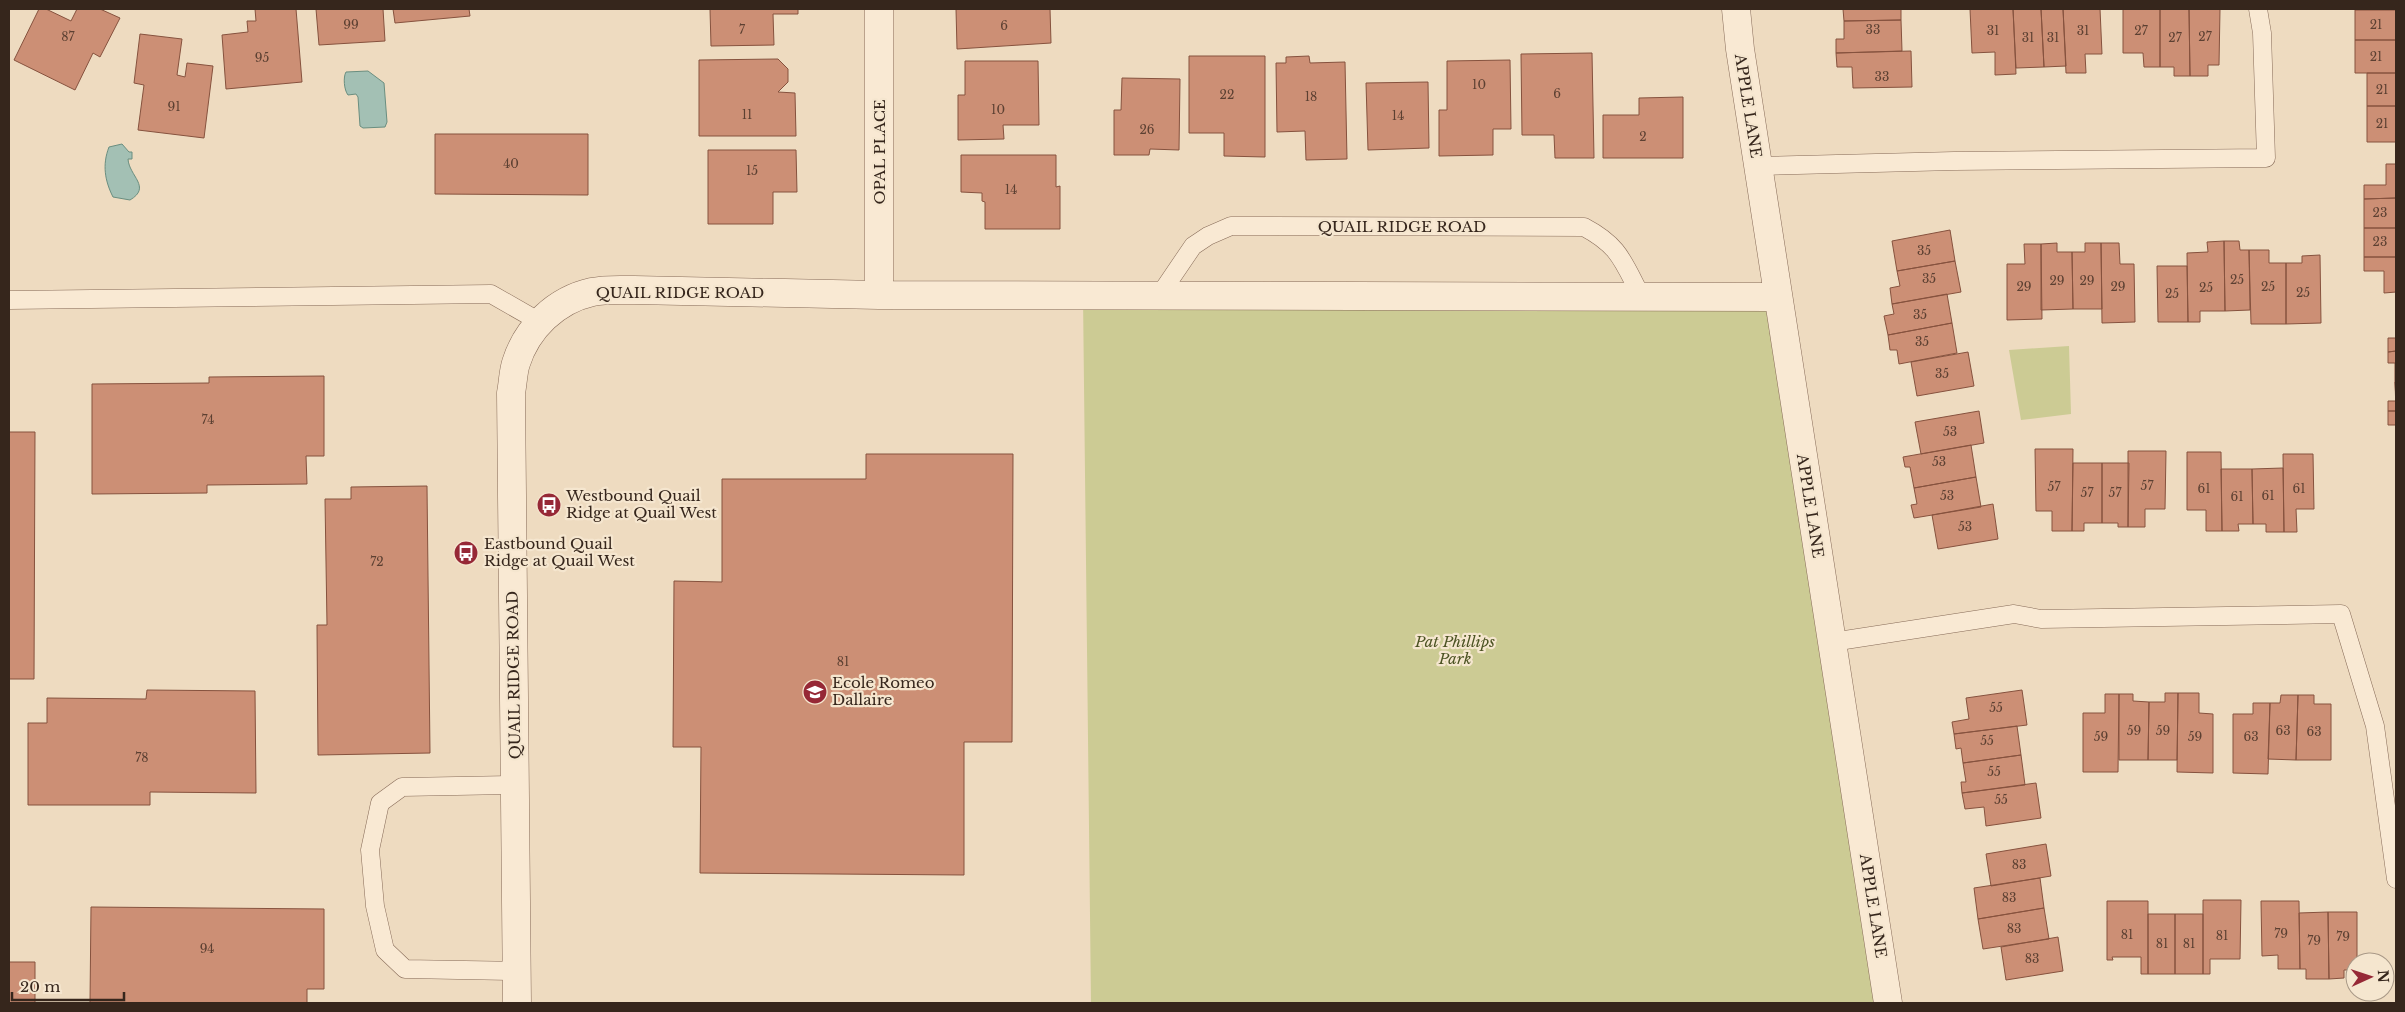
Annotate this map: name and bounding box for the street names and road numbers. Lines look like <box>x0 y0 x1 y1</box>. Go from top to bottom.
street label: APPLE LANE <box>1731 51 1766 159</box>
street label: OPAL PLACE <box>870 99 889 205</box>
street label: QUAIL RIDGE ROAD <box>1318 217 1486 236</box>
street label: QUAIL RIDGE ROAD <box>596 283 764 302</box>
street label: APPLE LANE <box>1793 451 1828 559</box>
street label: QUAIL RIDGE ROAD <box>503 591 524 759</box>
street label: APPLE LANE <box>1856 851 1891 959</box>

